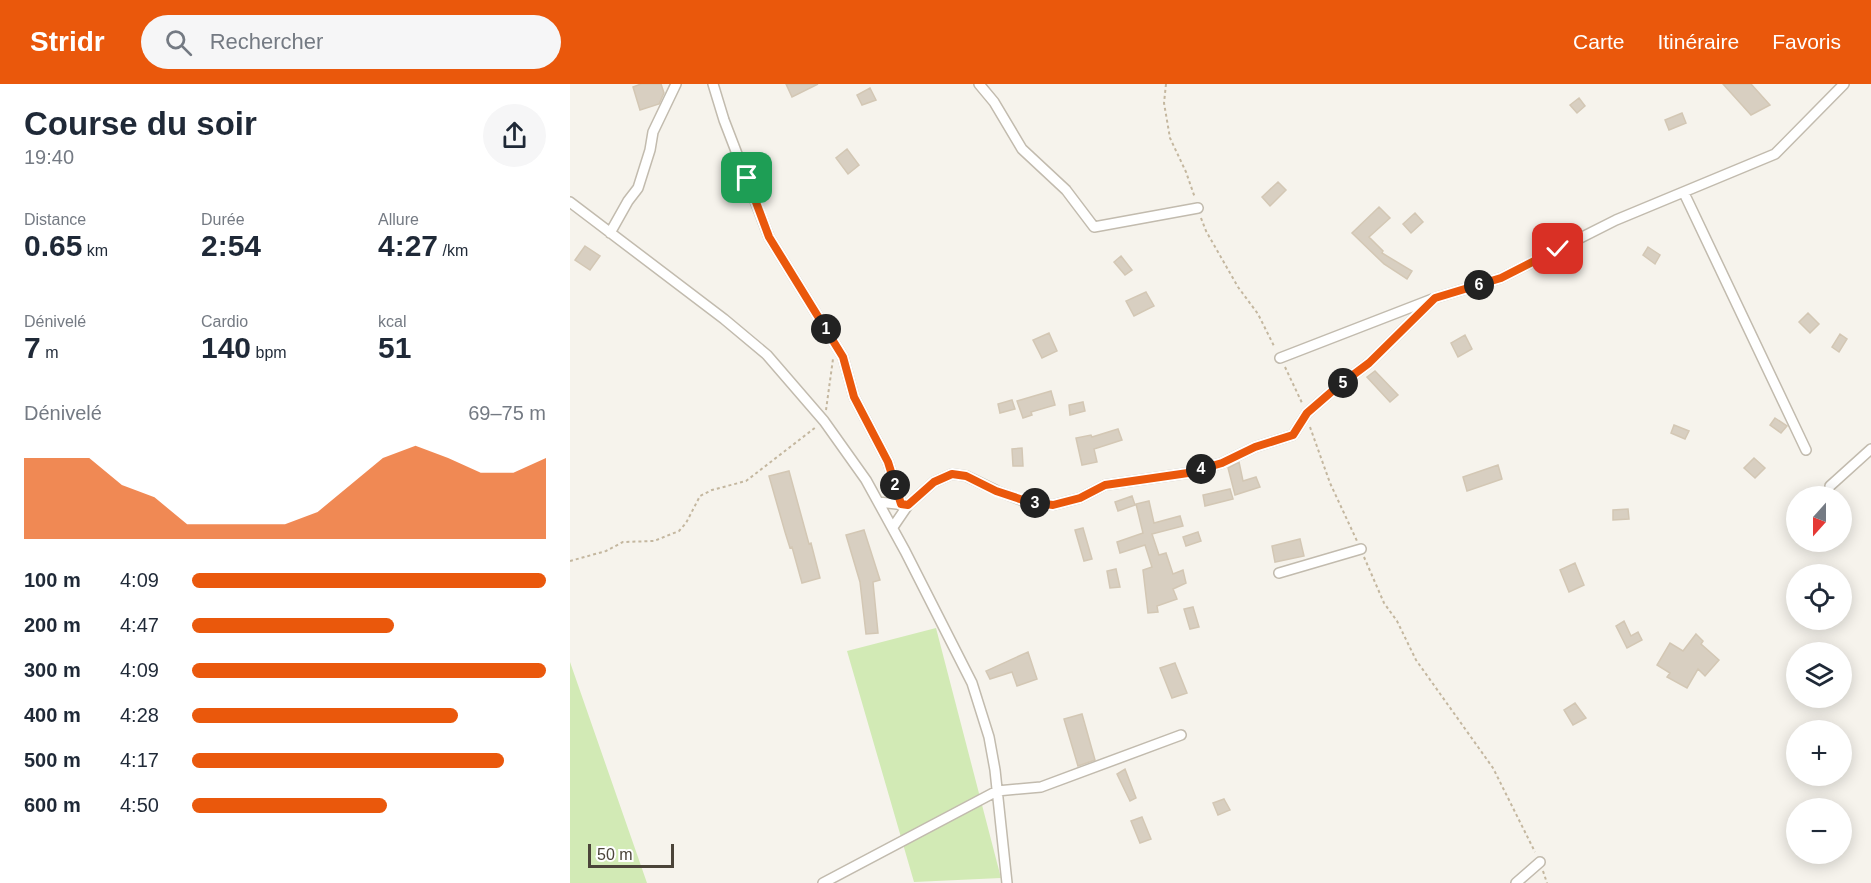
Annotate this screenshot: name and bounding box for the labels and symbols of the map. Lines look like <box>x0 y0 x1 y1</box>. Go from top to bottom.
pin <box>721 152 772 203</box>
pin <box>1532 223 1583 274</box>
pin: 6 <box>1464 270 1494 300</box>
pin: 1 <box>811 314 841 344</box>
pin: 5 <box>1328 368 1358 398</box>
pin: 4 <box>1186 454 1216 484</box>
pin: 2 <box>880 470 910 500</box>
north arrow <box>1786 486 1852 552</box>
pin: 3 <box>1020 488 1050 518</box>
scale bar <box>588 841 674 868</box>

